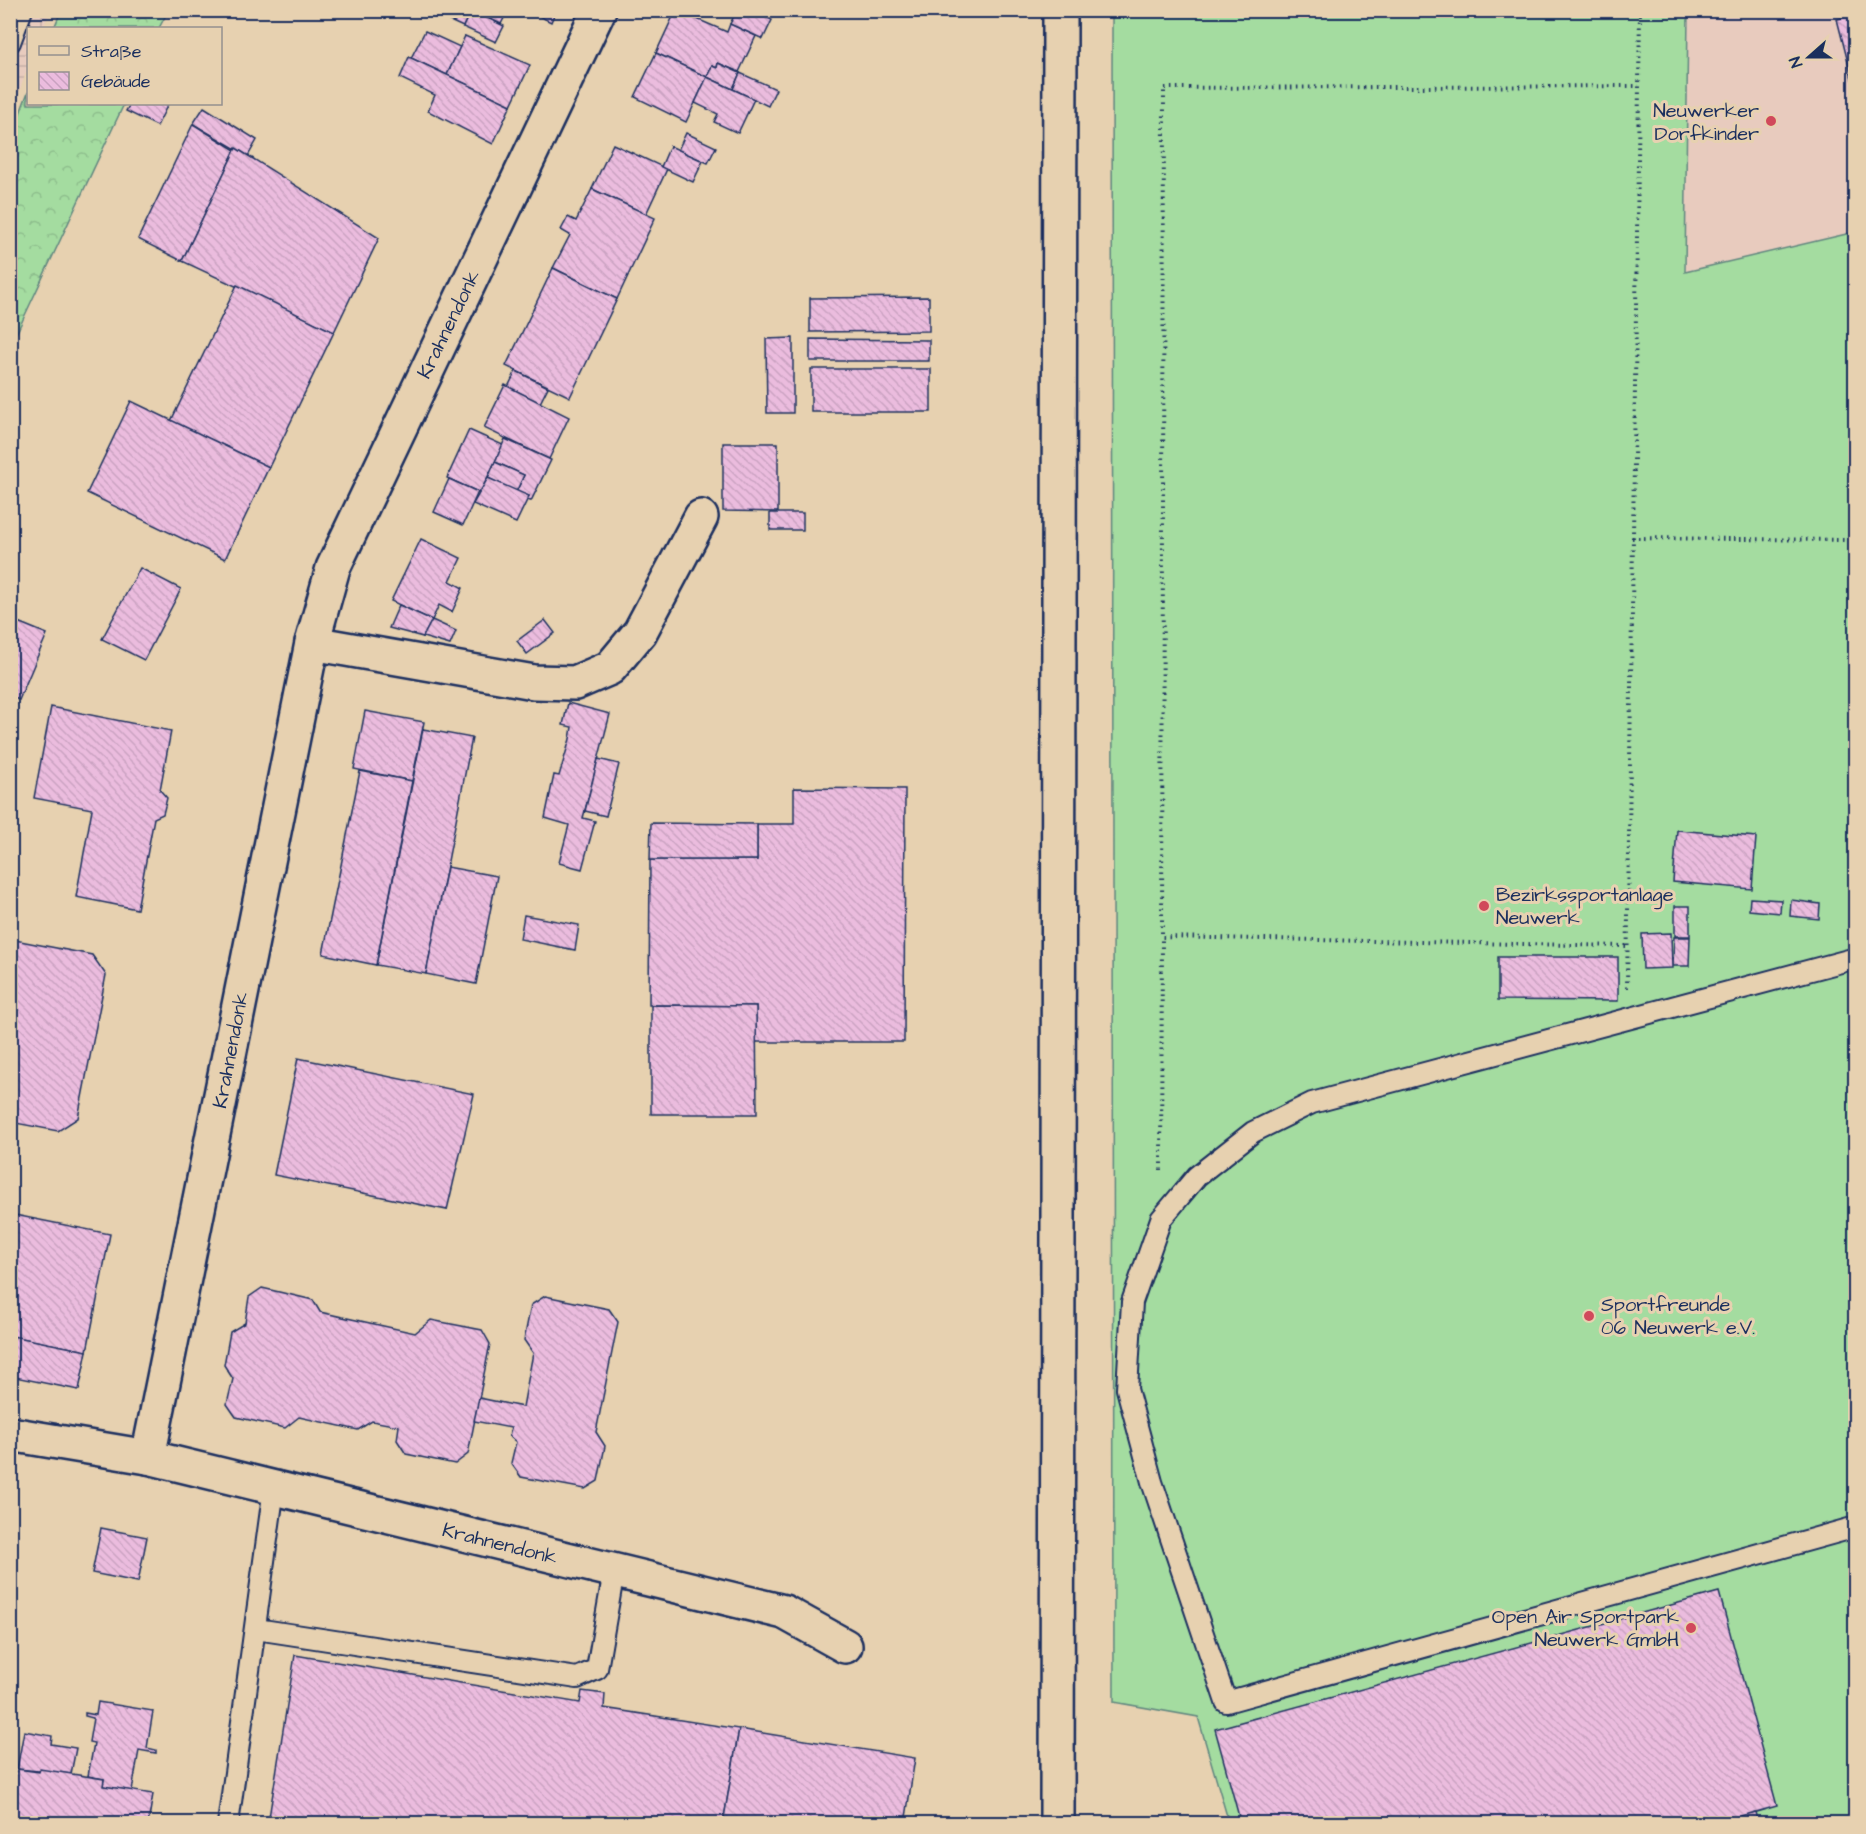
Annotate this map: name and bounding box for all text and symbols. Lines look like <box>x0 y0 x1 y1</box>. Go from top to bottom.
legend <box>27 27 222 105</box>
north arrow <box>1779 27 1839 87</box>
text: Straße <box>81 39 142 64</box>
text: N <box>1784 53 1808 71</box>
text: Gebäude <box>81 69 151 94</box>
place label: Neuwerker Dorfkinder <box>1653 97 1759 148</box>
marker: Neuwerker Dorfkinder <box>1764 114 1778 128</box>
street label: Krahnendonk <box>410 265 487 384</box>
place label: Bezirkssportanlage Neuwerk <box>1496 881 1674 932</box>
marker: Bezirkssportanlage Neuwerk <box>1477 899 1491 913</box>
street label: Krahnendonk <box>206 990 256 1111</box>
place label: Sportfreunde 06 Neuwerk e.V. <box>1601 1291 1755 1342</box>
marker: Sportfreunde 06 Neuwerk e.V. <box>1582 1309 1596 1323</box>
street label: Krahnendonk <box>439 1516 560 1572</box>
place label: Open Air Sportpark Neuwerk GmbH <box>1492 1603 1679 1654</box>
marker: Open Air Sportpark Neuwerk GmbH <box>1684 1621 1698 1635</box>

